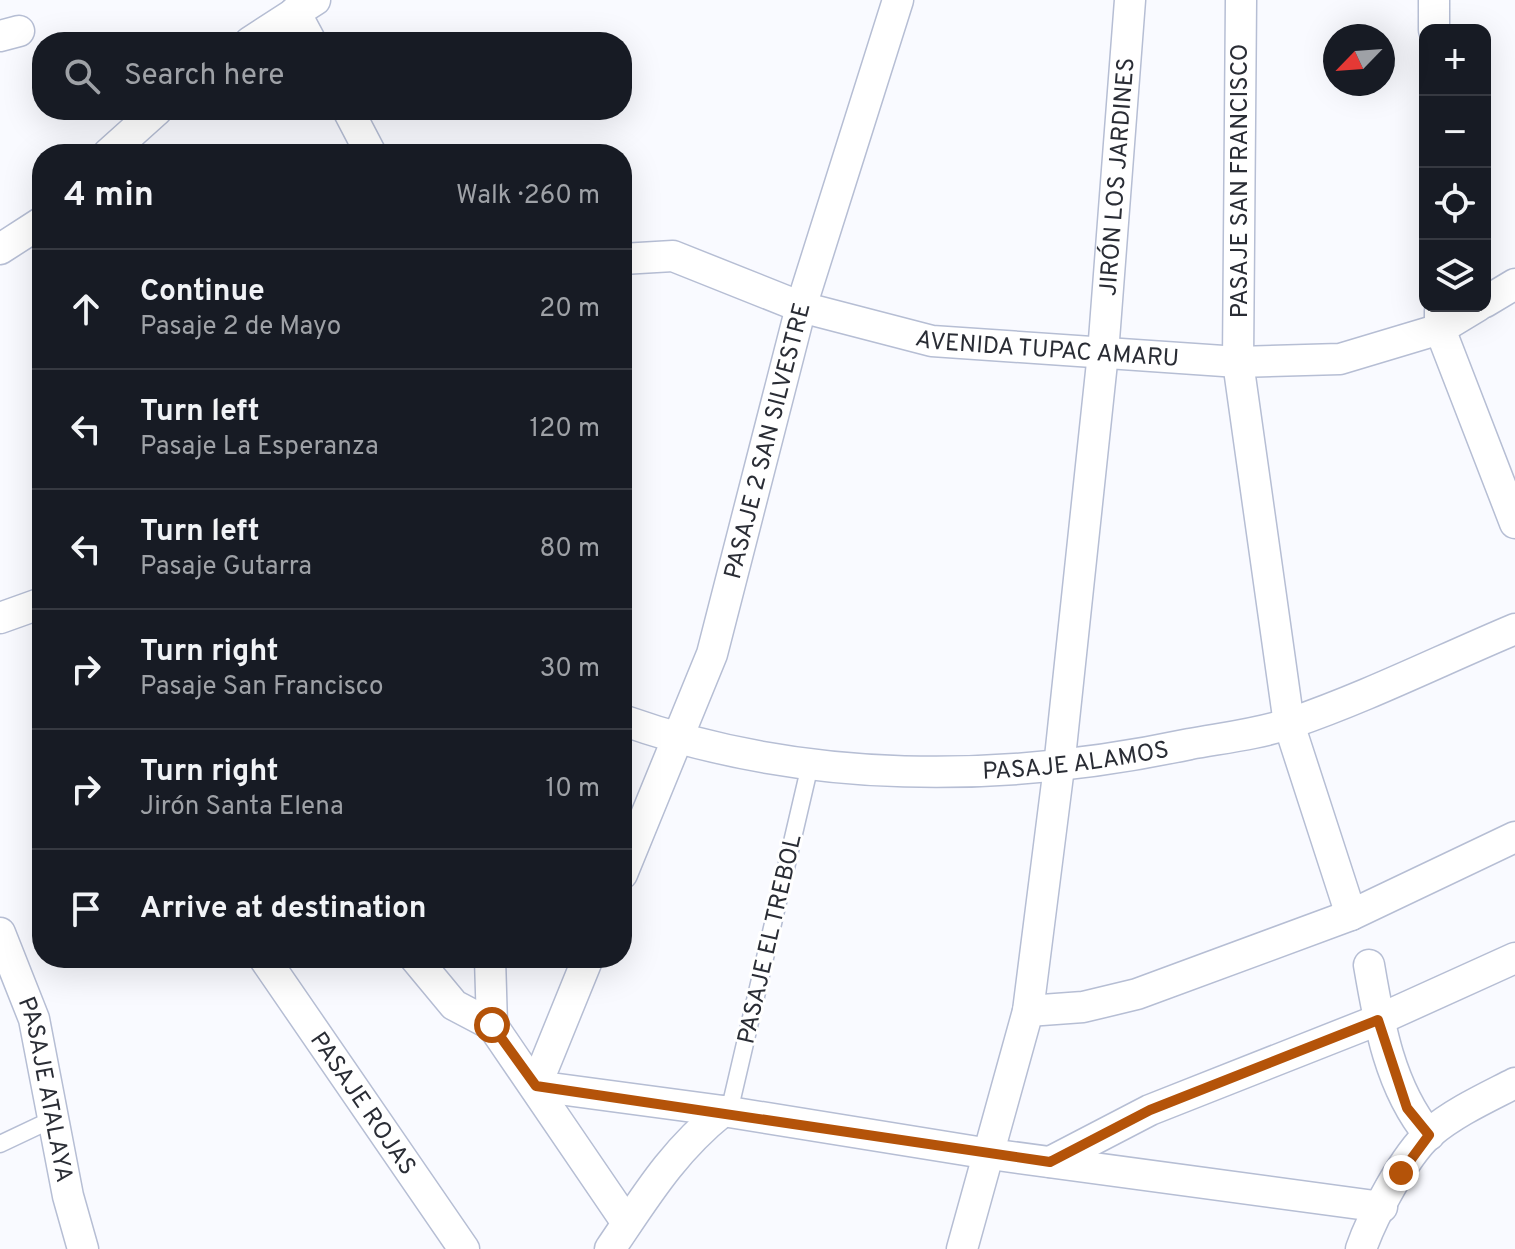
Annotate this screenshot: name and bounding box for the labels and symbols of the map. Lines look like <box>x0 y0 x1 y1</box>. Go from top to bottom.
north arrow <box>1323 24 1395 96</box>
street label: PASAJE SAN FRANCISCO <box>1226 44 1256 318</box>
street label: JIRÓN LOS JARDINES <box>1094 57 1143 297</box>
street label: PASAJE 2 SAN SILVESTRE <box>719 300 818 582</box>
street label: AVENIDA TUPAC AMARU <box>912 324 1180 375</box>
street label: PASAJE ALAMOS <box>982 736 1172 788</box>
street label: PASAJE EL TREBOL <box>732 832 810 1047</box>
street label: PASAJE ATALAYA <box>10 993 78 1185</box>
route start <box>474 1007 510 1043</box>
street label: PASAJE ROJAS <box>302 1027 422 1181</box>
route end <box>1383 1155 1419 1191</box>

